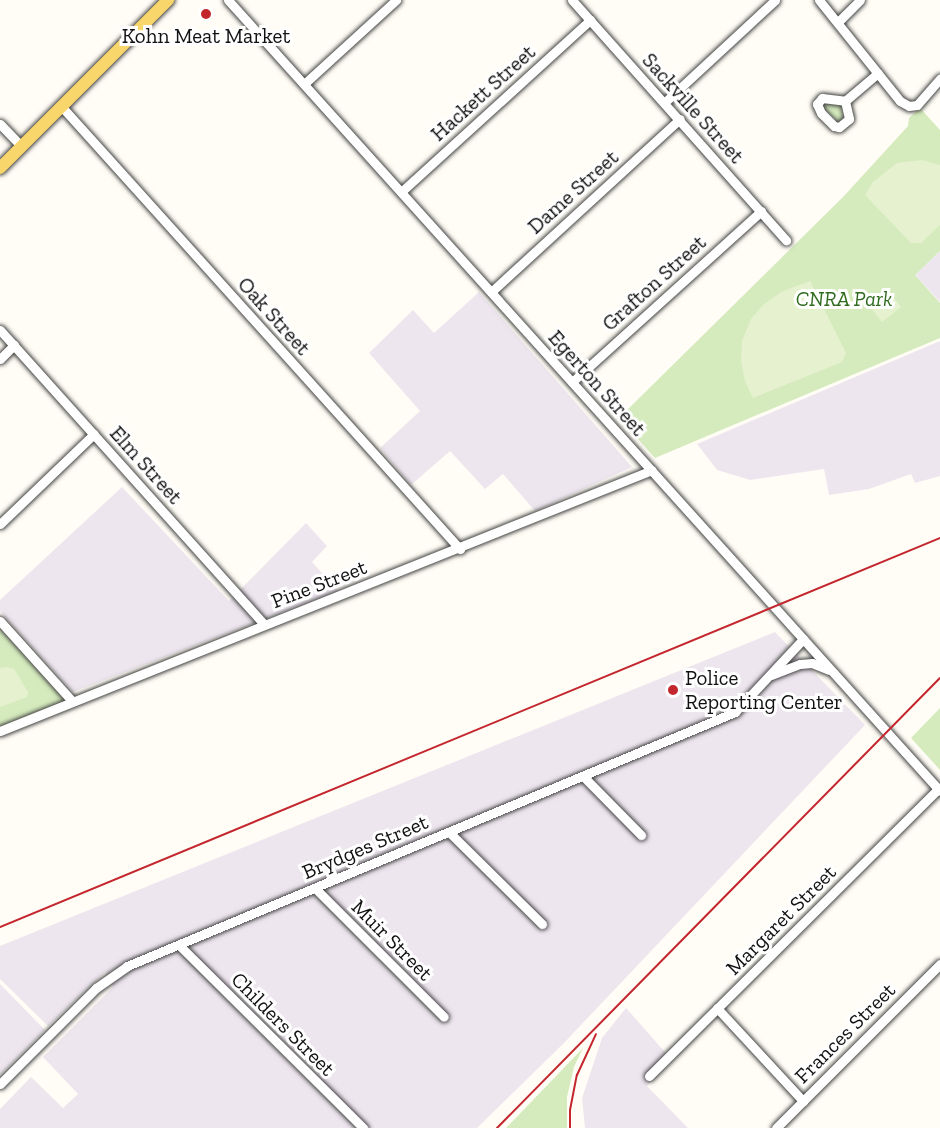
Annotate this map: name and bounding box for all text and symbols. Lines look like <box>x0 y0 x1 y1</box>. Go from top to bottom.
marker: Kohn Meat Market <box>199 7 213 21</box>
place label: Kohn Meat Market <box>122 23 290 49</box>
street label: Hackett Street <box>426 40 540 146</box>
street label: Sackville Street <box>637 48 749 168</box>
street label: Dame Street <box>523 145 623 239</box>
street label: Grafton Street <box>597 230 711 336</box>
street label: Oak Street <box>232 272 316 360</box>
park label: CNRA Park <box>795 286 893 312</box>
street label: Egerton Street <box>543 325 651 441</box>
street label: Elm Street <box>104 421 188 509</box>
street label: Pine Street <box>268 554 370 614</box>
place label: Police Reporting Center <box>685 665 843 715</box>
marker: Police Reporting Center <box>666 683 680 697</box>
street label: Brydges Street <box>298 809 432 885</box>
street label: Margaret Street <box>721 860 841 980</box>
street label: Muir Street <box>346 894 438 986</box>
street label: Childers Street <box>226 967 340 1081</box>
street label: Frances Street <box>790 978 900 1088</box>

